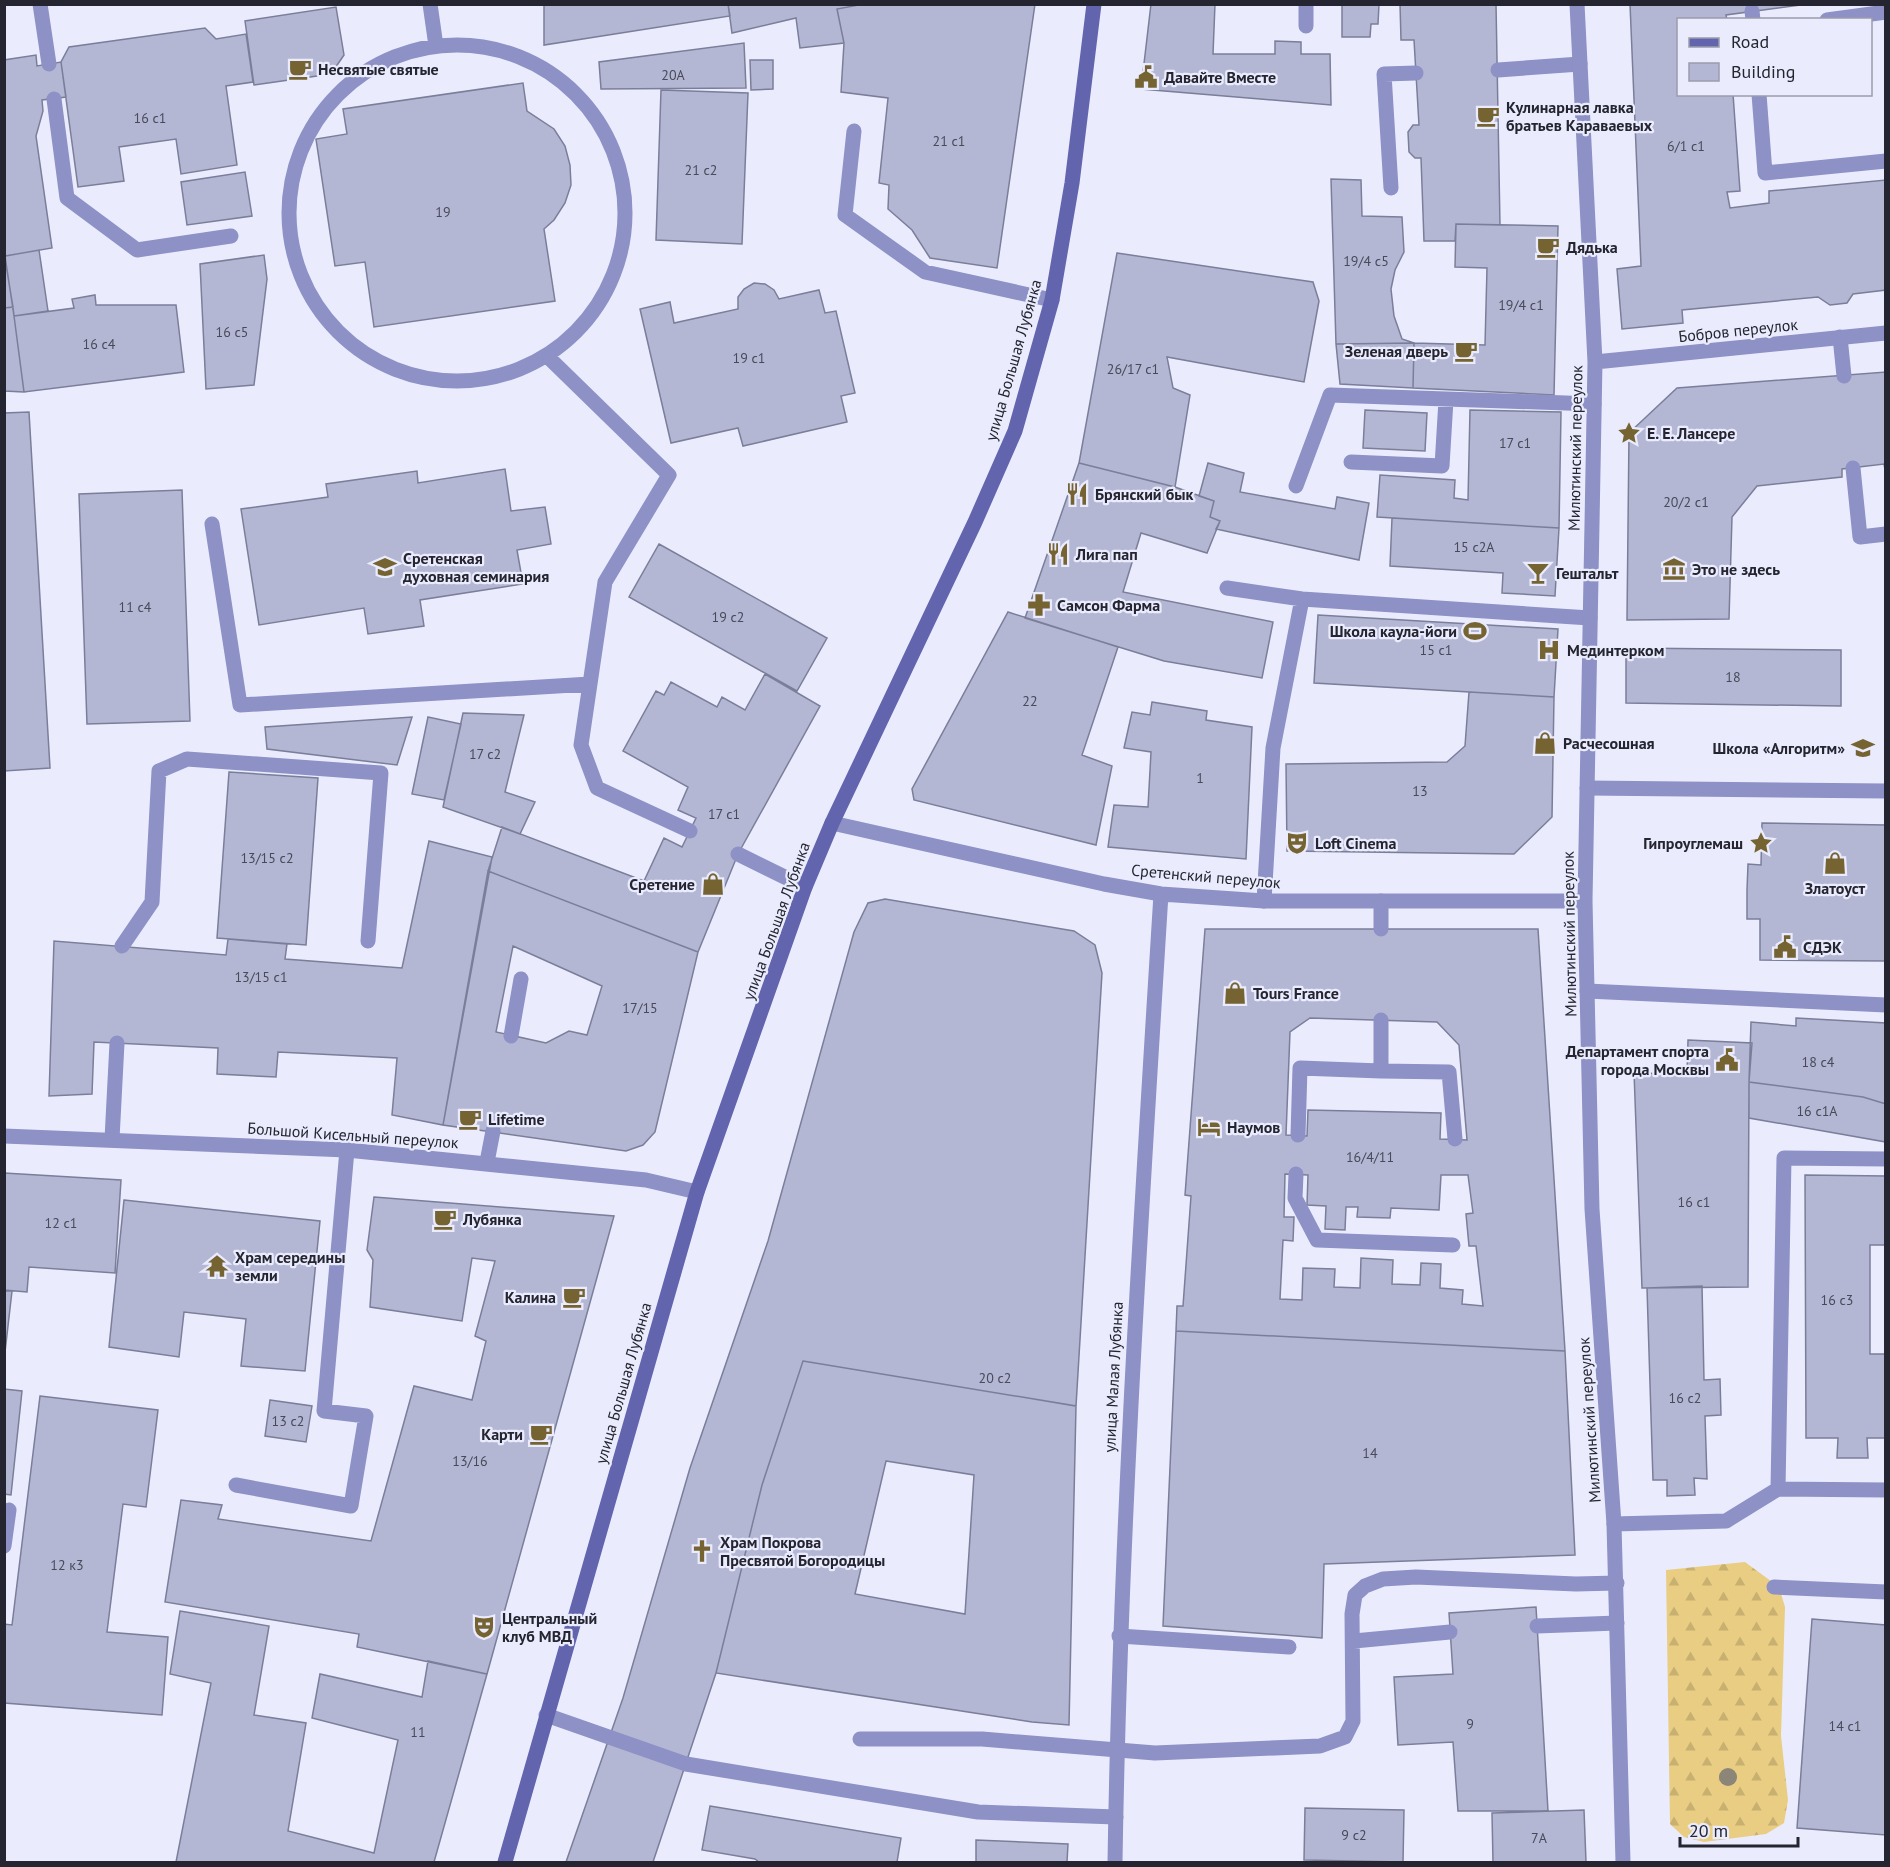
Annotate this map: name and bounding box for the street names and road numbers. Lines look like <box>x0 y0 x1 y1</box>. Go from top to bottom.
street label: улица Большая Лубянка <box>980 277 1046 443</box>
street label: Бобров переулок <box>1677 314 1799 346</box>
street label: Милютинский переулок <box>1564 365 1586 531</box>
street label: улица Большая Лубянка <box>738 839 814 1003</box>
street label: Милютинский переулок <box>1558 851 1580 1017</box>
street label: Сретенский переулок <box>1130 859 1282 893</box>
street label: Большой Кисельный переулок <box>247 1118 460 1152</box>
street label: улица Большая Лубянка <box>590 1300 656 1466</box>
street label: улица Малая Лубянка <box>1099 1301 1127 1453</box>
street label: Милютинский переулок <box>1573 1336 1605 1503</box>

